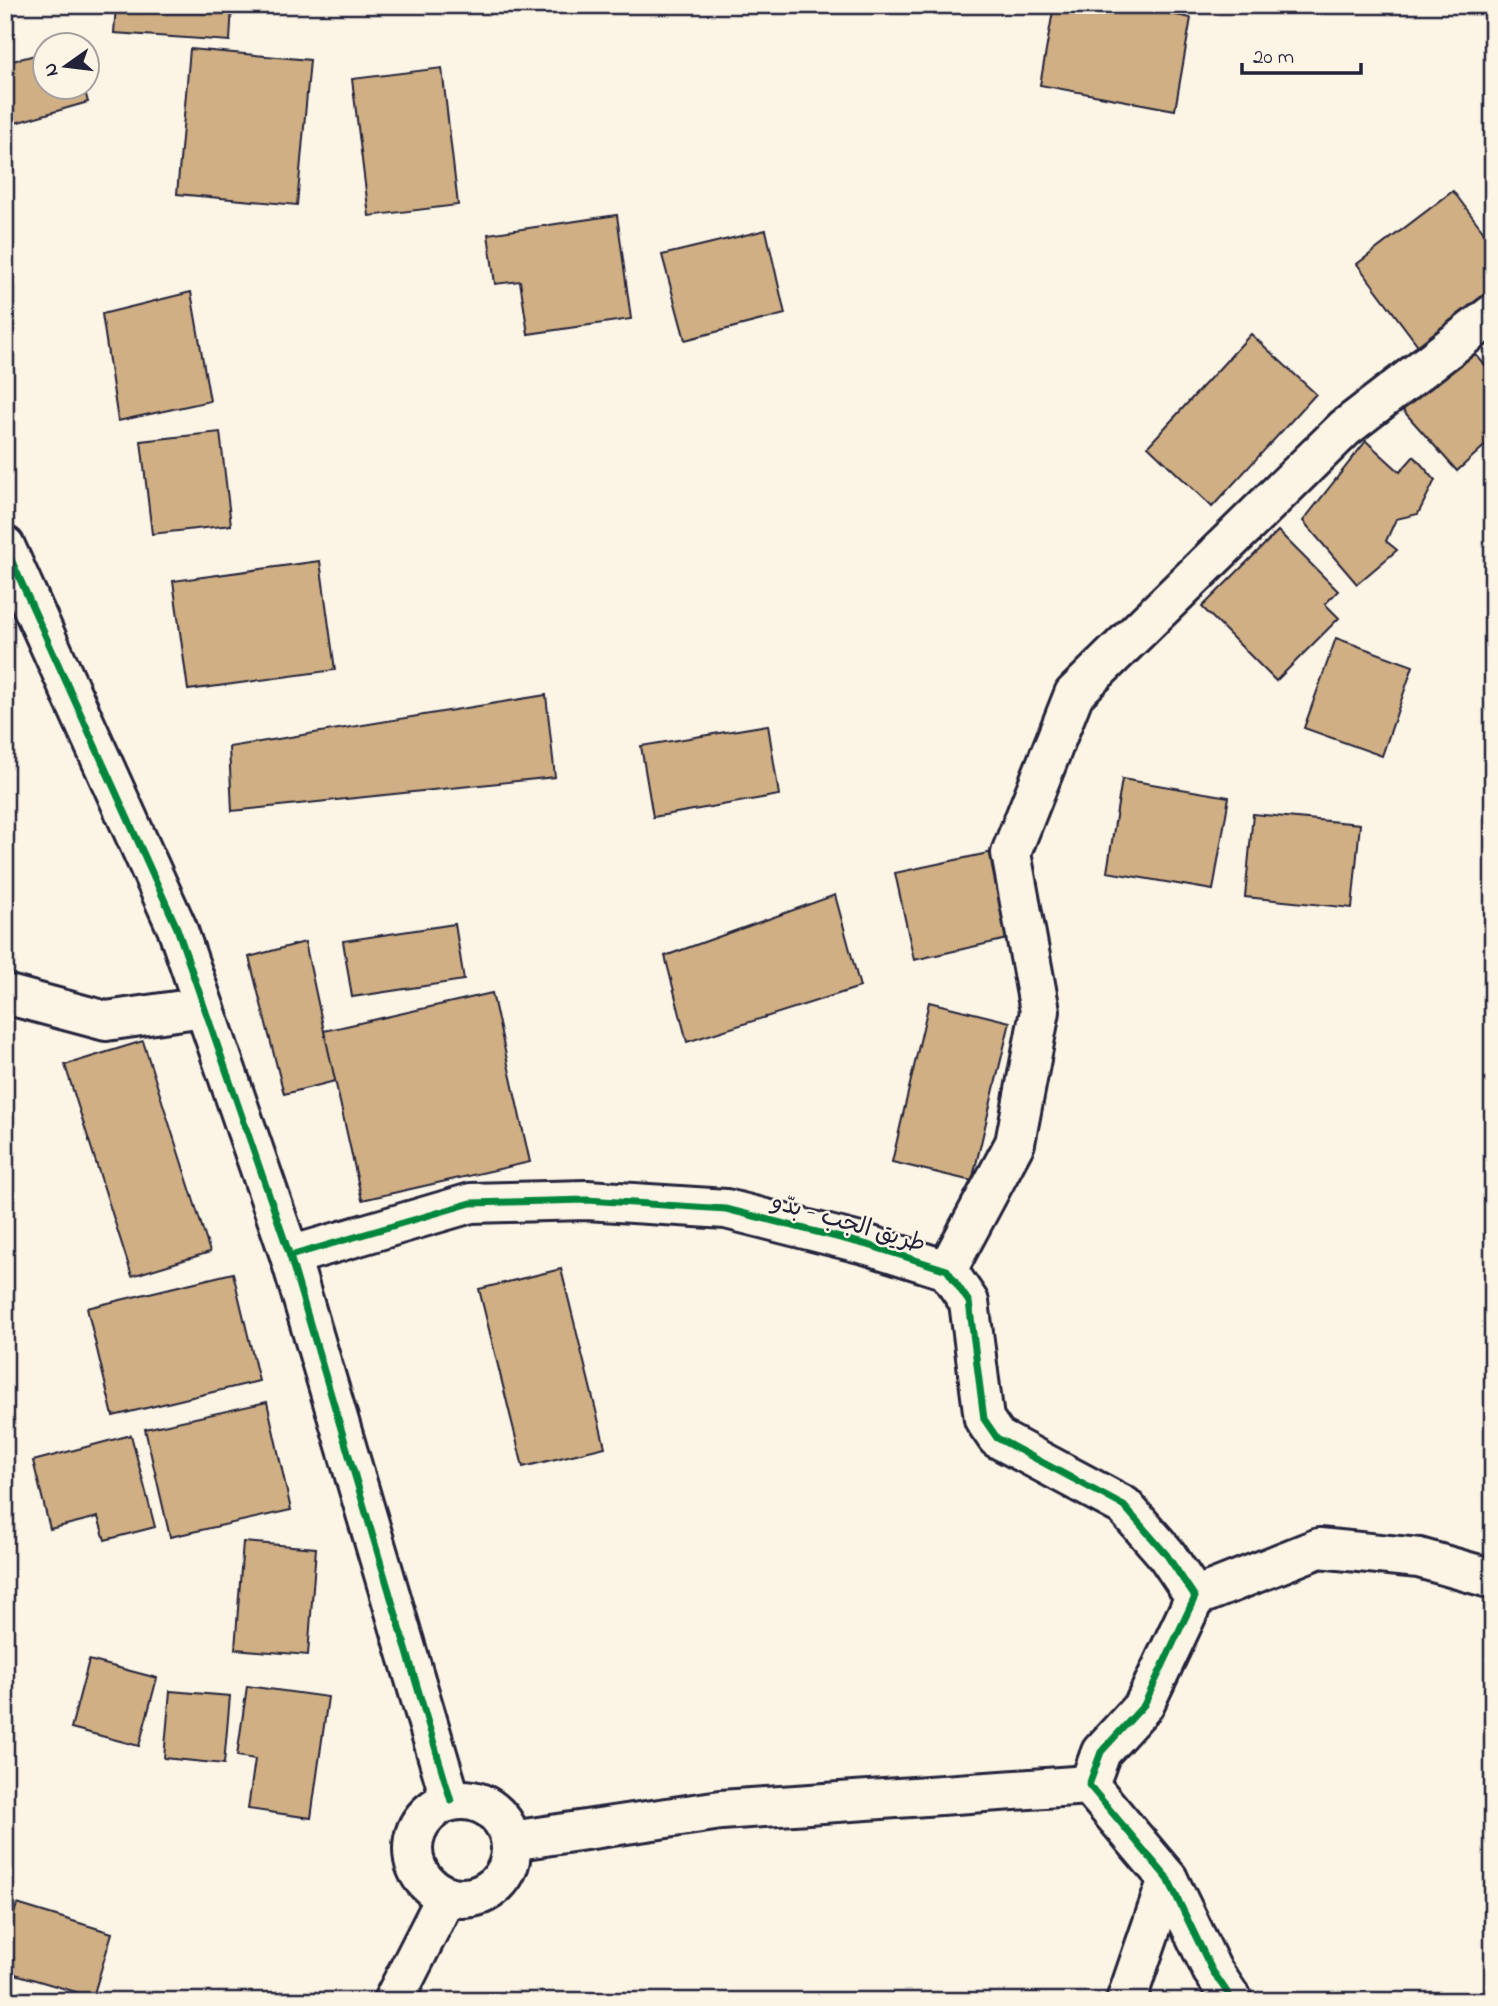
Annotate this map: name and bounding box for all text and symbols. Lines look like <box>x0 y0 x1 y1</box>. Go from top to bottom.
north arrow <box>32 32 102 102</box>
scale bar <box>1242 32 1362 76</box>
text: 20 m <box>1253 43 1294 73</box>
text: N <box>37 60 67 79</box>
street label: طريق الجب - بدّو <box>766 1185 929 1263</box>

